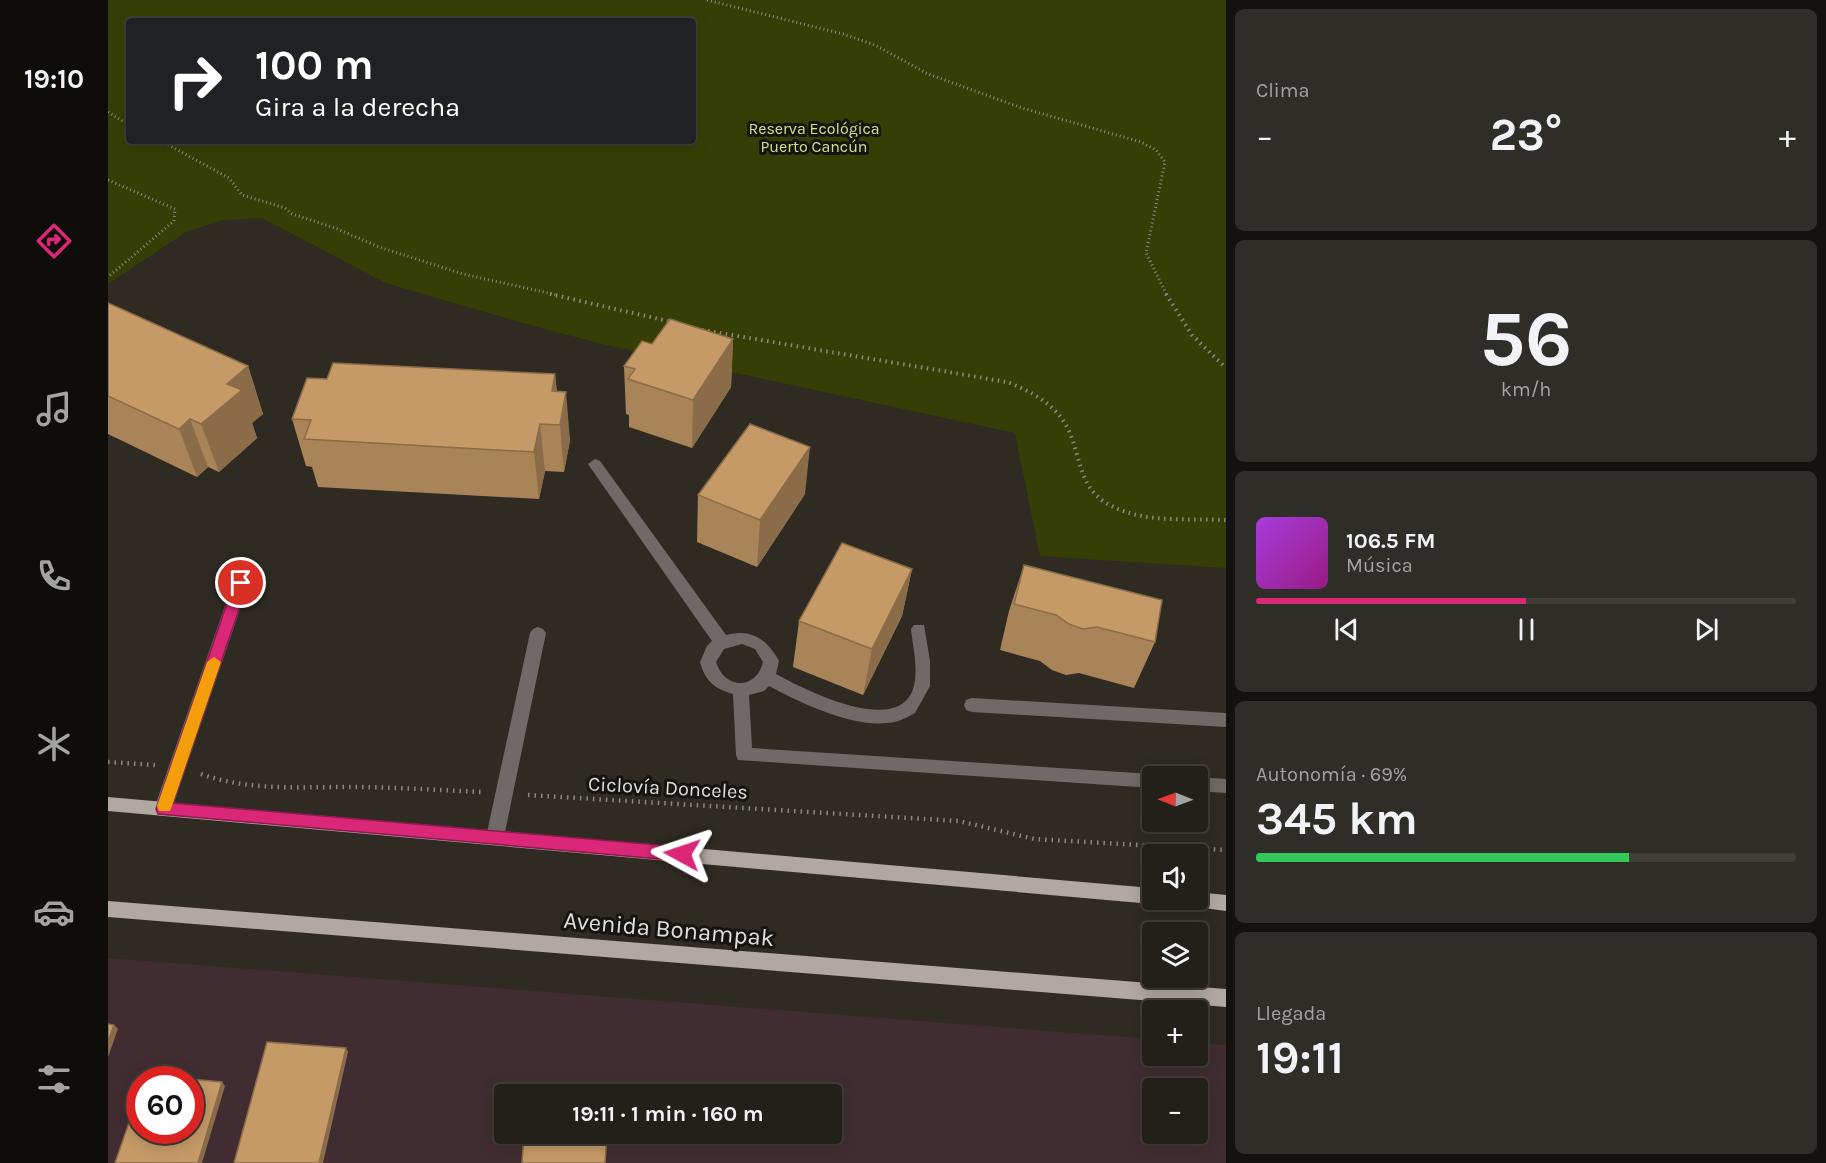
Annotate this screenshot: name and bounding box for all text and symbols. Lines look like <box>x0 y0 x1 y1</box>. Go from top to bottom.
text: 100 m <box>255 40 374 90</box>
icon: right <box>156 42 234 120</box>
text: 19:10 <box>24 63 84 95</box>
text: Clima <box>1256 79 1310 102</box>
text: Gira a la derecha <box>255 91 460 123</box>
text: 23° <box>1490 109 1562 161</box>
text: − <box>1256 117 1273 155</box>
text: + <box>1779 117 1796 155</box>
park label: Reserva Ecológica Puerto Cancún <box>748 119 880 156</box>
icon: directions <box>33 220 75 262</box>
text: 56 <box>1480 293 1572 385</box>
text: km/h <box>1501 378 1551 401</box>
icon: music <box>33 388 75 430</box>
text: 106.5 FM <box>1346 528 1435 554</box>
text: Música <box>1346 554 1413 577</box>
icon: phone <box>33 555 75 597</box>
pin <box>215 557 266 608</box>
icon: arrive <box>224 566 257 599</box>
icon: previous <box>1330 613 1363 646</box>
icon: pause <box>1510 613 1543 646</box>
icon: next <box>1690 613 1723 646</box>
icon: climate <box>33 723 75 765</box>
text: Autonomía · 69% <box>1256 763 1407 786</box>
north arrow <box>1142 766 1208 832</box>
map controls <box>1142 766 1208 1144</box>
street label: Ciclovía Donceles <box>587 772 749 804</box>
text: 345 km <box>1256 793 1418 845</box>
position arrow <box>650 822 714 886</box>
button: sound <box>1142 844 1208 910</box>
icon: car <box>33 891 75 933</box>
street label: Avenida Bonampak <box>563 906 775 952</box>
button: layers <box>1142 922 1208 988</box>
button: + <box>1142 1000 1208 1066</box>
text: Llegada <box>1256 1002 1326 1025</box>
text: 19:11 <box>1256 1032 1344 1084</box>
icon: filters <box>33 1058 75 1100</box>
speed limit sign: 60 <box>126 1066 204 1144</box>
button: − <box>1142 1078 1208 1144</box>
text: 19:11 · 1 min · 160 m <box>572 1101 764 1127</box>

